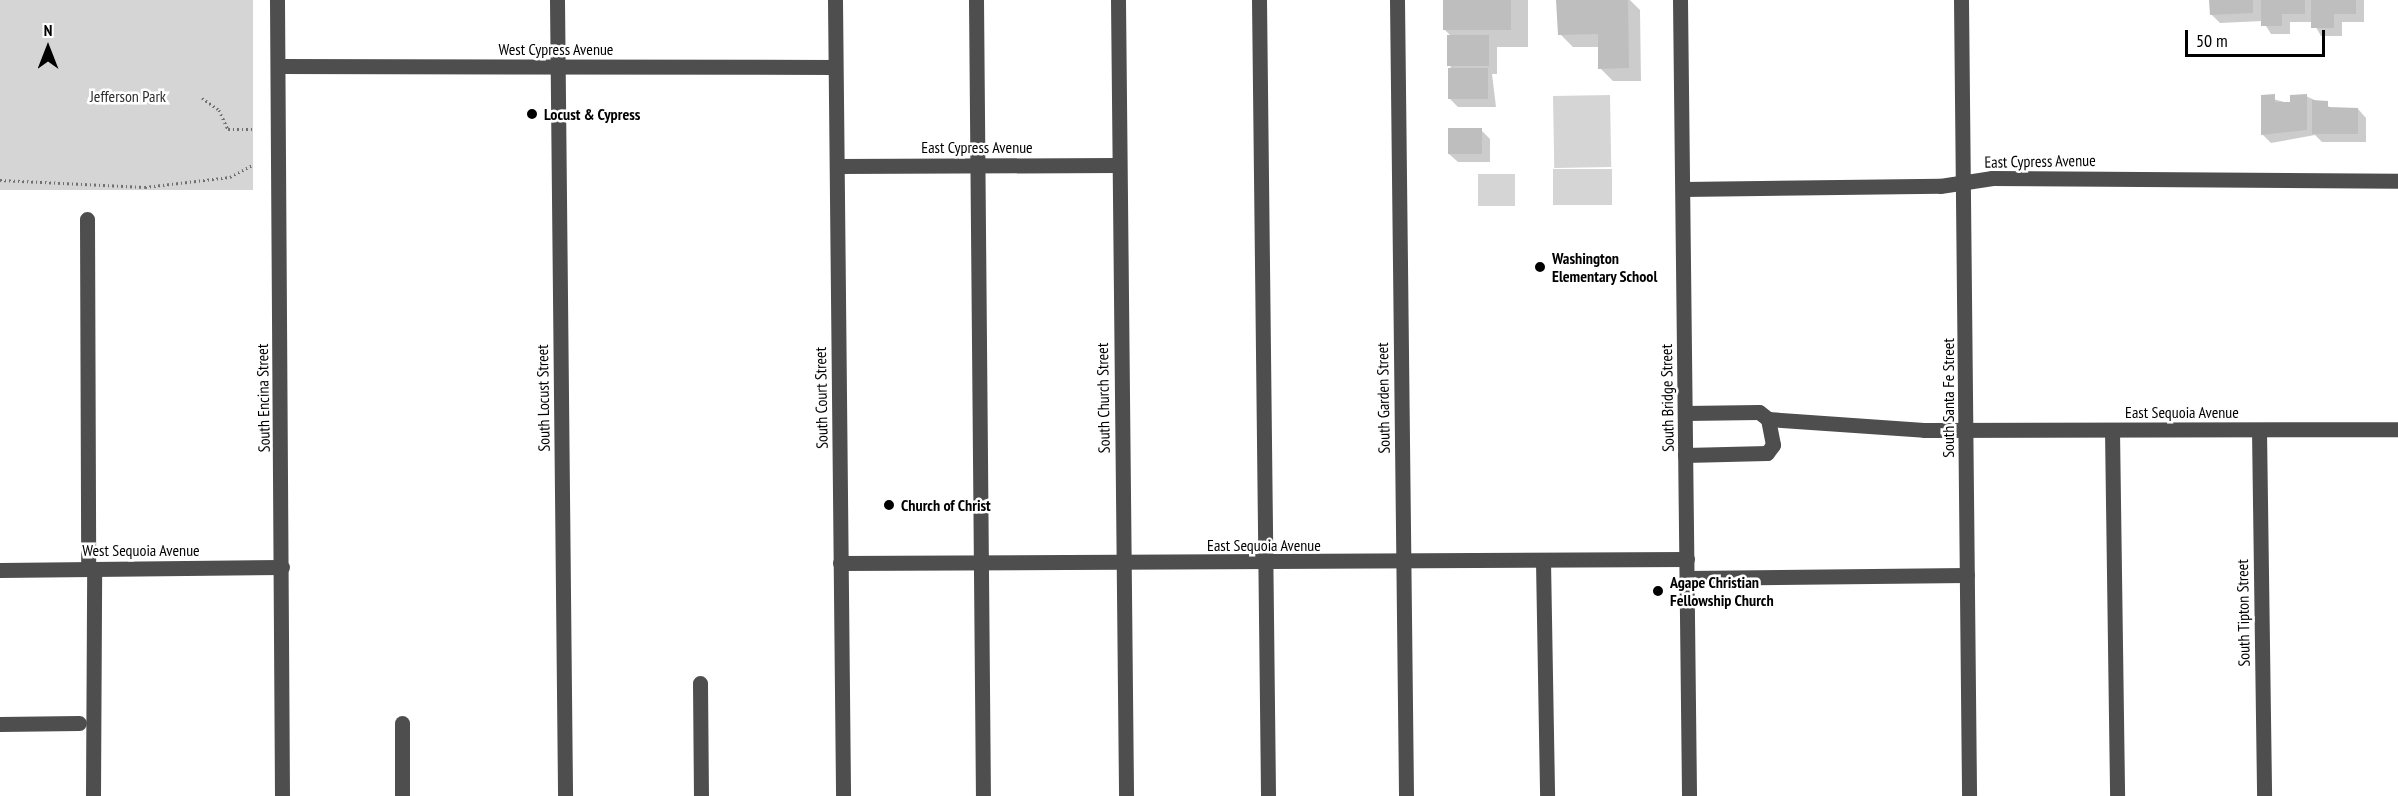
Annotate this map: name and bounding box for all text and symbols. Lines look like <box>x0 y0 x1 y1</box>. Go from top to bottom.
north arrow <box>18 18 78 78</box>
scale bar <box>2188 18 2328 56</box>
text: N <box>44 20 52 40</box>
text: 50 m <box>2196 29 2228 52</box>
street label: West Cypress Avenue <box>498 39 614 59</box>
park label: Jefferson Park <box>90 86 166 106</box>
place label: Locust & Cypress <box>544 104 641 124</box>
marker: Locust & Cypress <box>525 107 539 121</box>
street label: East Cypress Avenue <box>921 137 1033 157</box>
street label: East Cypress Avenue <box>1984 150 2096 172</box>
place label: Washington Elementary School <box>1552 248 1658 286</box>
marker: Washington Elementary School <box>1533 260 1547 274</box>
street label: South Santa Fe Street <box>1938 338 1958 458</box>
street label: South Garden Street <box>1372 342 1394 454</box>
street label: South Church Street <box>1092 343 1114 453</box>
street label: South Encina Street <box>252 344 274 452</box>
street label: South Locust Street <box>532 344 554 452</box>
street label: South Bridge Street <box>1656 344 1678 452</box>
street label: South Court Street <box>811 347 831 449</box>
street label: East Sequoia Avenue <box>2125 402 2239 422</box>
place label: Church of Christ <box>901 495 991 515</box>
marker: Church of Christ <box>882 498 896 512</box>
street label: East Sequoia Avenue <box>1207 535 1321 555</box>
street label: West Sequoia Avenue <box>82 540 200 560</box>
street label: South Tipton Street <box>2232 559 2254 667</box>
place label: Agape Christian Fellowship Church <box>1670 572 1774 610</box>
marker: Agape Christian Fellowship Church <box>1651 584 1665 598</box>

